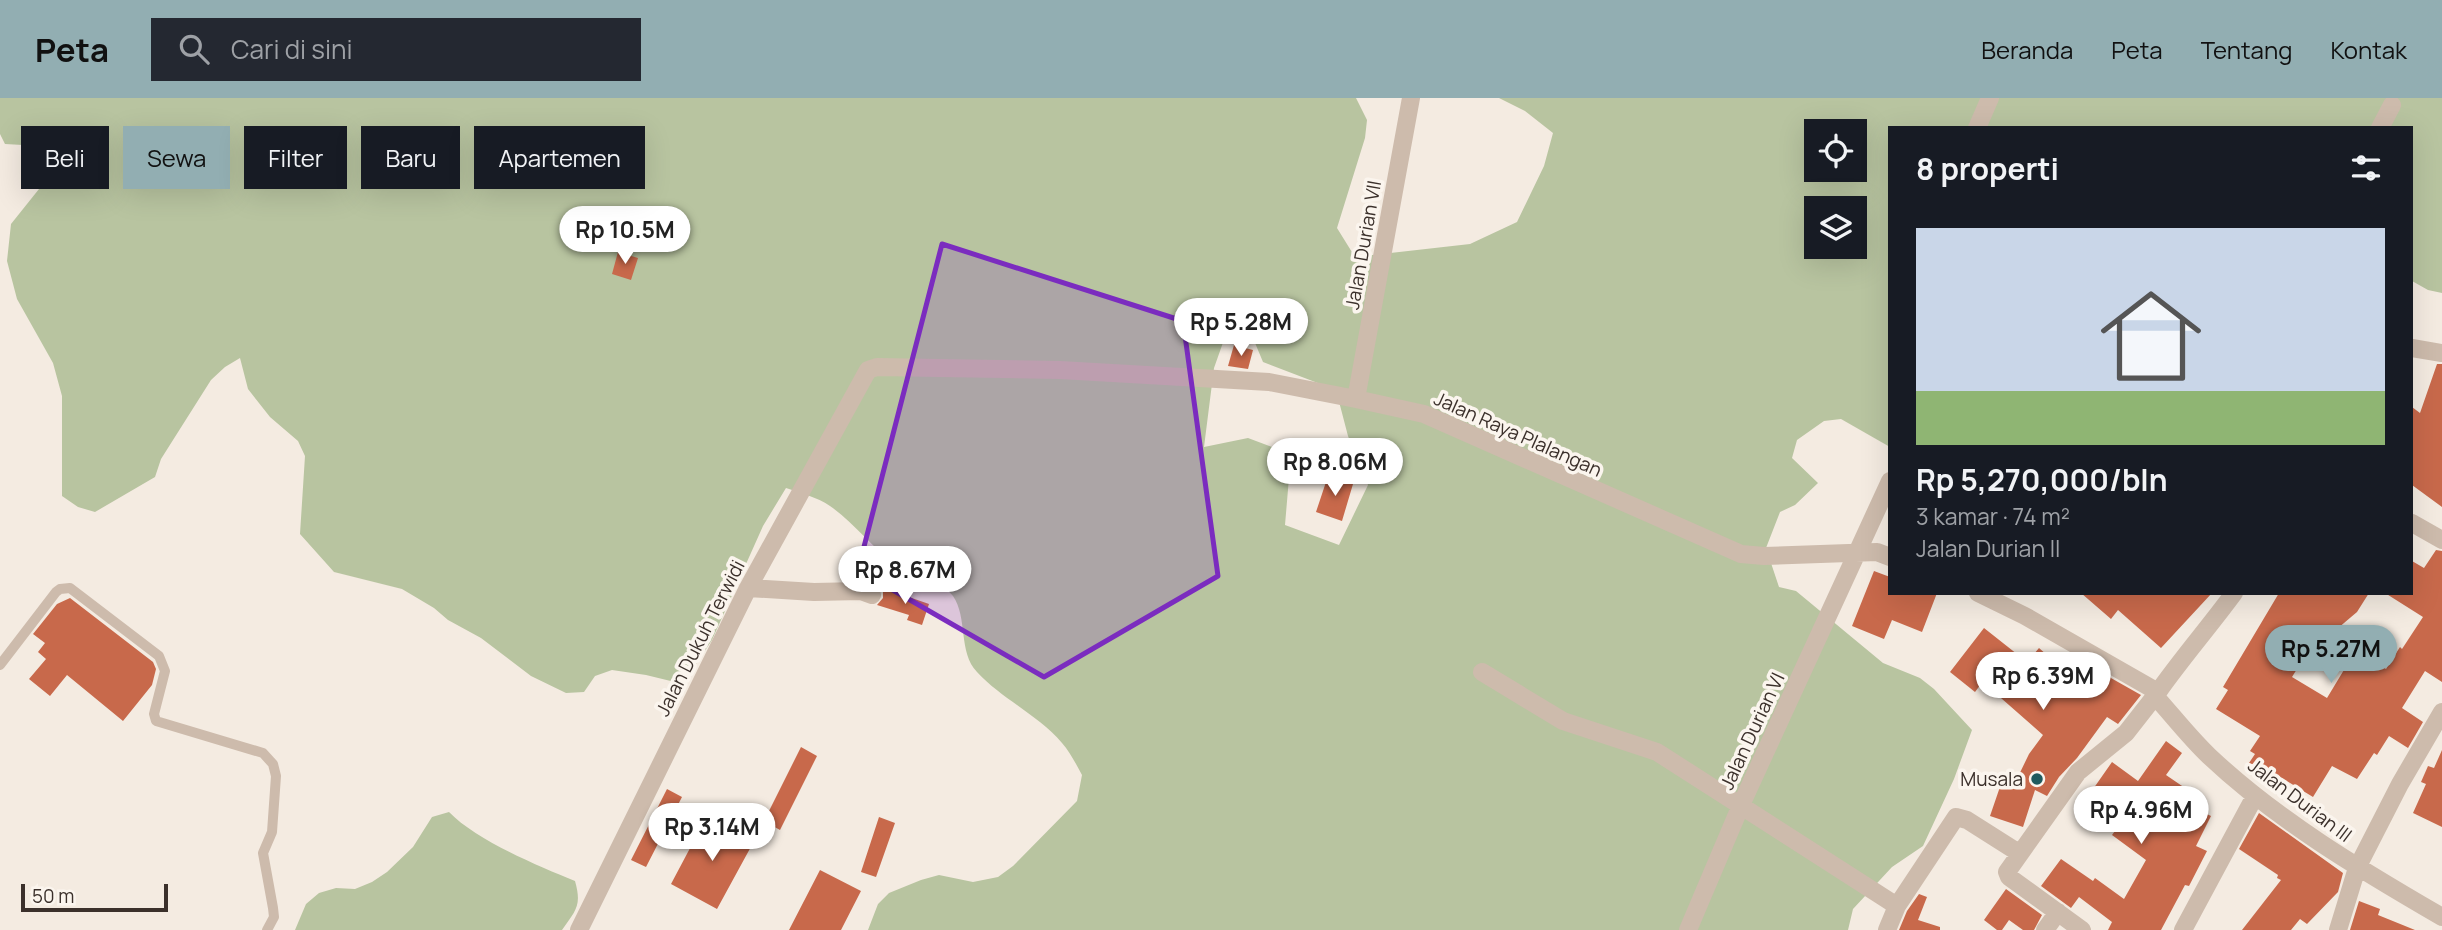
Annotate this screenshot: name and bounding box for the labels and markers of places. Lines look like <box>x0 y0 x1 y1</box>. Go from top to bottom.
pin: Rp 10.5M <box>553 206 697 266</box>
pin: Rp 5.28M <box>1169 299 1313 358</box>
pin: Rp 8.06M <box>1263 438 1407 498</box>
pin: Rp 8.67M <box>833 546 977 606</box>
pin: Rp 5.27M <box>2259 626 2403 685</box>
pin: Rp 6.39M <box>1971 652 2115 712</box>
place label: Musala <box>1960 766 2023 792</box>
marker: Musala <box>2029 771 2045 787</box>
pin: Rp 4.96M <box>2069 786 2213 846</box>
pin: Rp 3.14M <box>640 804 784 863</box>

